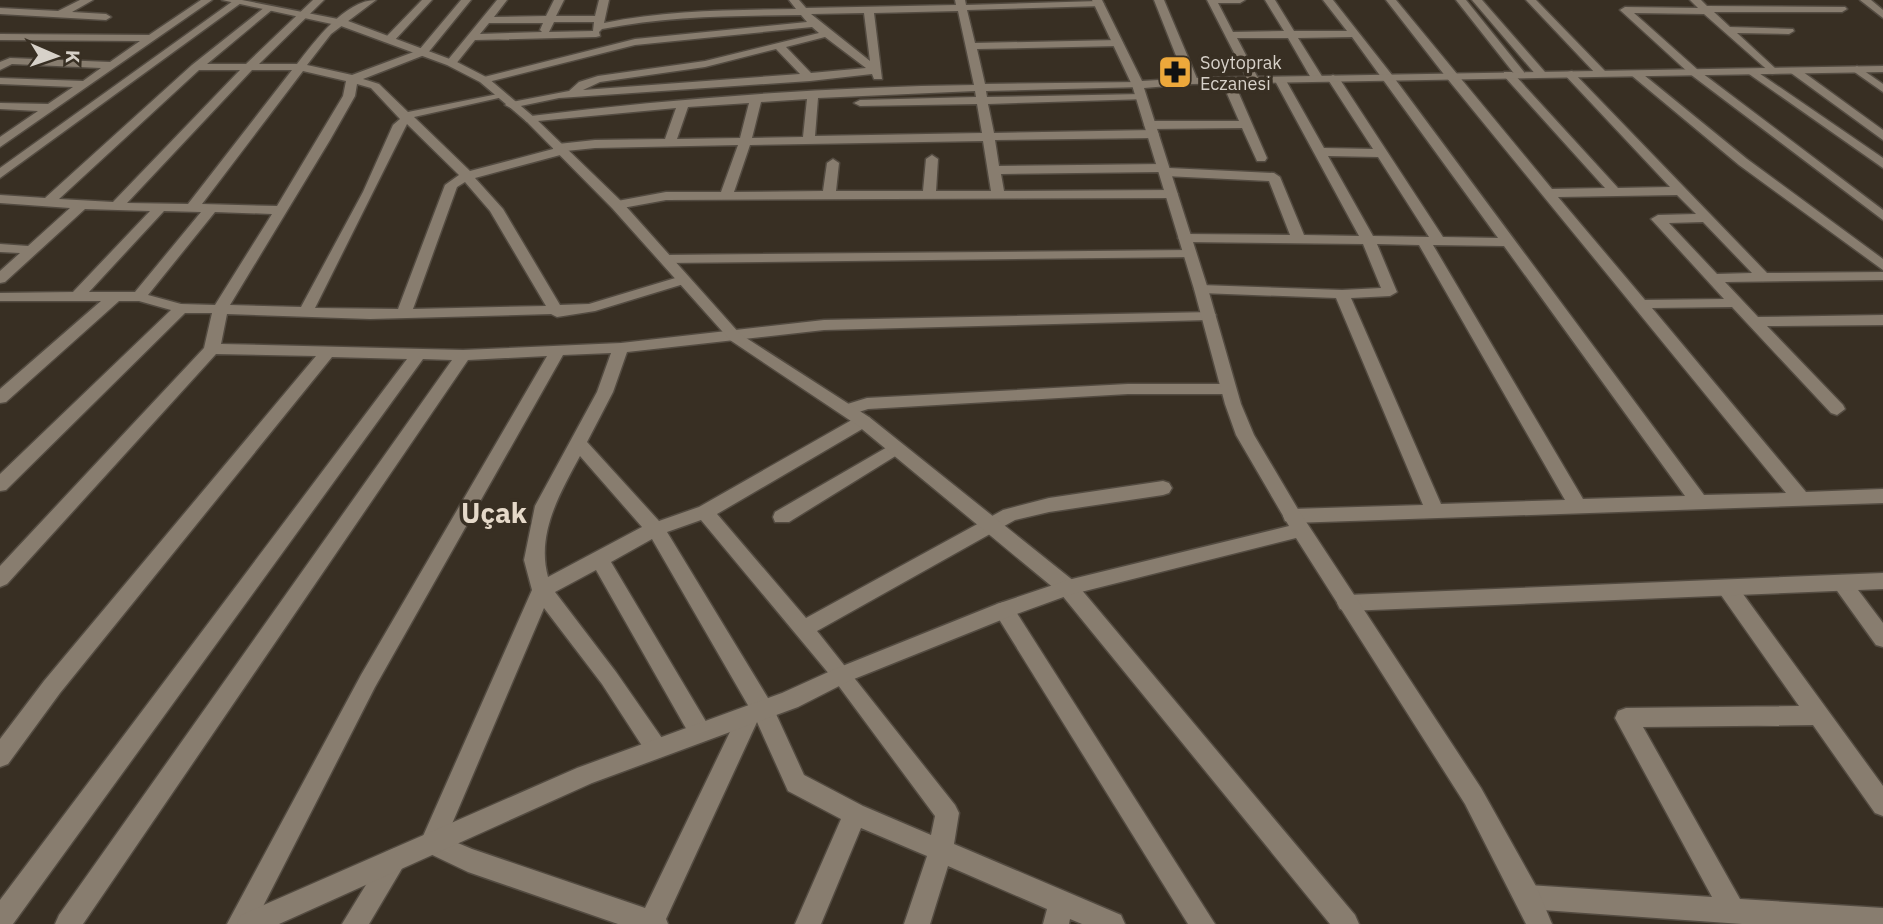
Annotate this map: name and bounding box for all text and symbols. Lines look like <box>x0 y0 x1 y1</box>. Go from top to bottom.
north arrow <box>21 21 91 91</box>
text: K <box>61 50 85 64</box>
place label: Soytoprak Eczanesi <box>1200 51 1282 95</box>
pharmacy icon: Soytoprak Eczanesi <box>1156 53 1194 91</box>
district label: Uçak <box>461 494 528 531</box>

